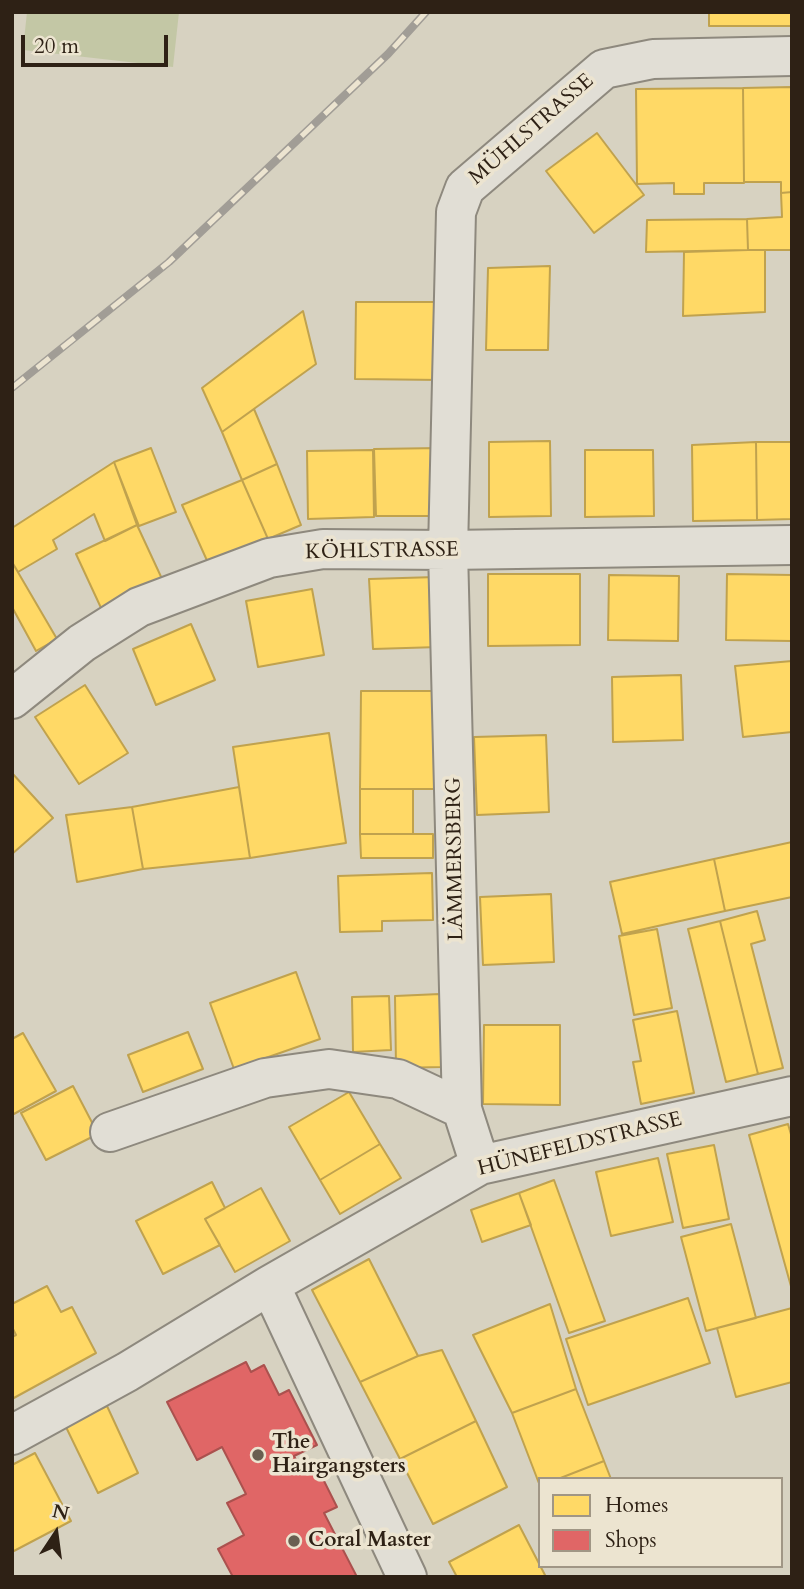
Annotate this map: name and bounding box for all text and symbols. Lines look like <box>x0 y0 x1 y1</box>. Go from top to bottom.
scale bar <box>24 21 172 65</box>
text: 20 m <box>34 32 79 61</box>
street label: MÜHLSTRASSE <box>465 69 599 191</box>
street label: KÖHLSTRASSE <box>305 538 459 566</box>
street label: LÄMMERSBERG <box>442 777 470 941</box>
street label: HÜNEFELDSTRASSE <box>475 1107 685 1183</box>
place label: The Hairgangsters <box>272 1430 406 1480</box>
marker: The Hairgangsters <box>250 1447 266 1463</box>
legend <box>538 1477 783 1568</box>
text: Homes <box>605 1491 668 1520</box>
north arrow <box>21 1498 91 1568</box>
text: N <box>50 1498 72 1527</box>
text: Shops <box>605 1526 657 1555</box>
place label: Coral Master <box>308 1528 431 1554</box>
marker: Coral Master <box>286 1533 302 1549</box>

